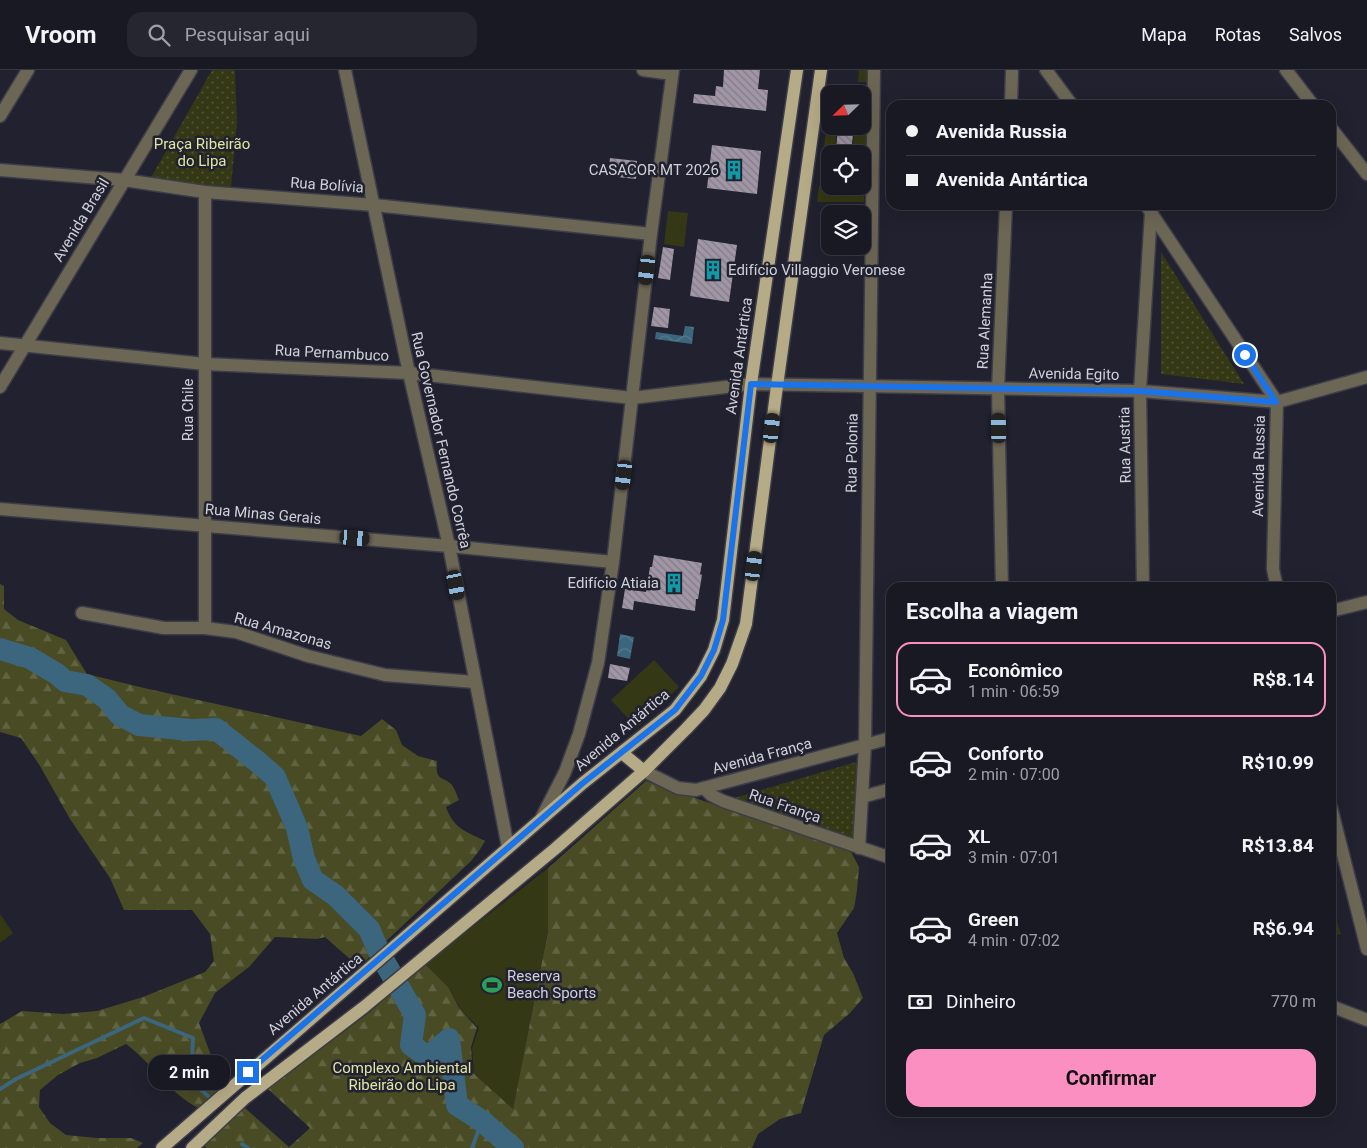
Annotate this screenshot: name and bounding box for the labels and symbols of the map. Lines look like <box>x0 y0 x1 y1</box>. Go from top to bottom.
north arrow <box>821 85 871 135</box>
park label: Praça Ribeirão do Lipa <box>154 135 250 170</box>
building icon: CASACOR MT 2026 <box>723 159 745 181</box>
place label: CASACOR MT 2026 <box>589 161 719 179</box>
street label: Rua Bolívia <box>290 173 364 197</box>
street label: Avenida Brasil <box>49 175 113 265</box>
car <box>637 254 656 286</box>
building icon: Edifício Villaggio Veronese <box>702 259 724 281</box>
place label: Edifício Villaggio Veronese <box>728 261 905 279</box>
street label: Rua Alemanha <box>973 272 997 370</box>
street label: Avenida Antártica <box>722 296 756 416</box>
street label: Rua Governador Fernando Corrêa <box>407 330 475 550</box>
street label: Rua Pernambuco <box>274 341 390 365</box>
route start <box>1234 344 1256 366</box>
street label: Avenida Egito <box>1029 364 1119 384</box>
street label: Rua Chile <box>179 379 197 441</box>
street label: Rua Austria <box>1115 406 1135 484</box>
car <box>762 412 781 444</box>
street label: Rua Polonia <box>842 413 862 493</box>
car <box>991 413 1006 443</box>
street label: Avenida Russia <box>1249 415 1269 517</box>
car <box>614 459 633 491</box>
street label: Rua Minas Gerais <box>204 500 322 528</box>
car <box>339 529 370 547</box>
car <box>744 550 763 582</box>
car <box>445 569 466 601</box>
building icon: Edifício Atiaia <box>663 572 685 594</box>
place label: Edifício Atiaia <box>568 574 659 592</box>
street label: Rua Amazonas <box>232 608 334 654</box>
street label: Avenida Antártica <box>571 685 673 775</box>
street label: Avenida França <box>710 734 814 778</box>
street label: Rua França <box>747 785 823 827</box>
street label: Avenida Antártica <box>264 949 366 1039</box>
place label: Reserva Beach Sports <box>507 967 596 1002</box>
sports icon: Reserva Beach Sports <box>481 974 503 996</box>
callout: 2 min <box>148 1054 230 1090</box>
park label: Complexo Ambiental Ribeirão do Lipa <box>332 1059 472 1094</box>
route end <box>237 1061 259 1083</box>

